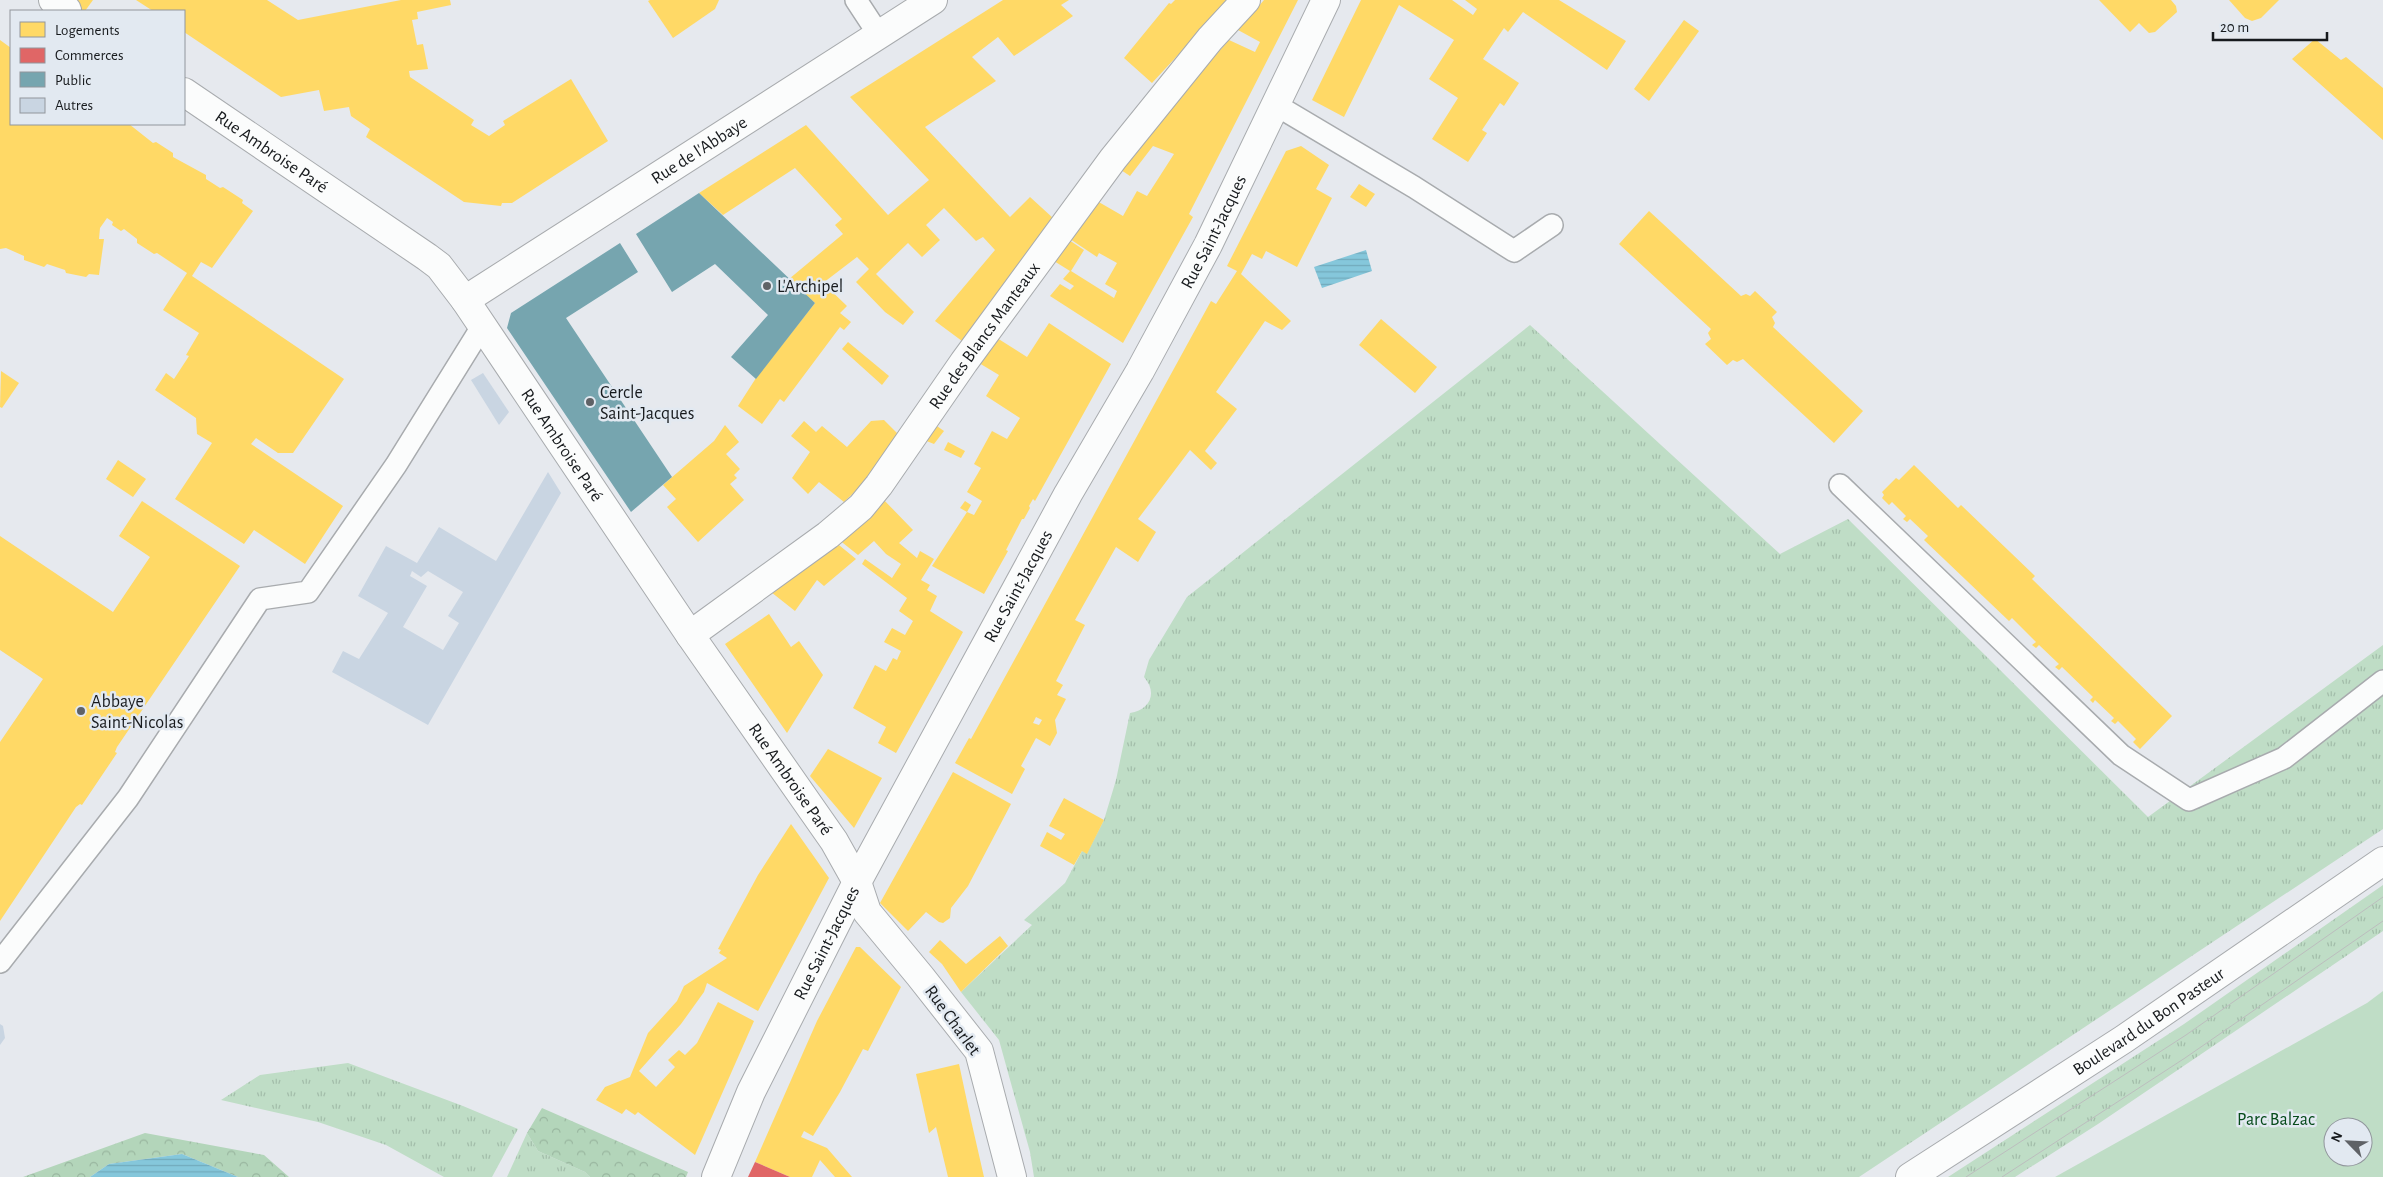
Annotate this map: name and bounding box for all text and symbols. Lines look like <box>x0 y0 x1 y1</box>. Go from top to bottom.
legend <box>10 10 185 125</box>
scale bar <box>2213 10 2327 42</box>
text: 20 m <box>2220 20 2249 35</box>
text: Logements <box>55 23 120 38</box>
text: Commerces <box>55 48 124 63</box>
text: Public <box>55 73 91 88</box>
text: Autres <box>55 98 93 113</box>
street label: Rue Ambroise Paré <box>211 108 331 197</box>
street label: Rue de l'Abbaye <box>648 114 751 188</box>
street label: Rue Saint-Jacques <box>1178 172 1250 292</box>
street label: Rue des Blancs Manteaux <box>926 259 1044 413</box>
place label: L'Archipel <box>777 278 843 296</box>
marker: L'Archipel <box>761 280 773 292</box>
place label: Cercle Saint-Jacques <box>600 384 694 423</box>
street label: Rue Ambroise Paré <box>517 386 606 505</box>
marker: Cercle Saint-Jacques <box>584 396 596 408</box>
street label: Rue Saint-Jacques <box>981 528 1056 646</box>
place label: Abbaye Saint-Nicolas <box>91 693 183 732</box>
marker: Abbaye Saint-Nicolas <box>75 705 87 717</box>
street label: Rue Ambroise Paré <box>745 721 835 839</box>
street label: Rue Saint-Jacques <box>791 884 863 1003</box>
street label: Boulevard du Bon Pasteur <box>2070 965 2228 1079</box>
street label: Rue Charlet <box>921 982 983 1059</box>
park label: Parc Balzac <box>2237 1111 2315 1129</box>
north arrow <box>2323 1117 2373 1167</box>
text: N <box>2329 1130 2345 1144</box>

